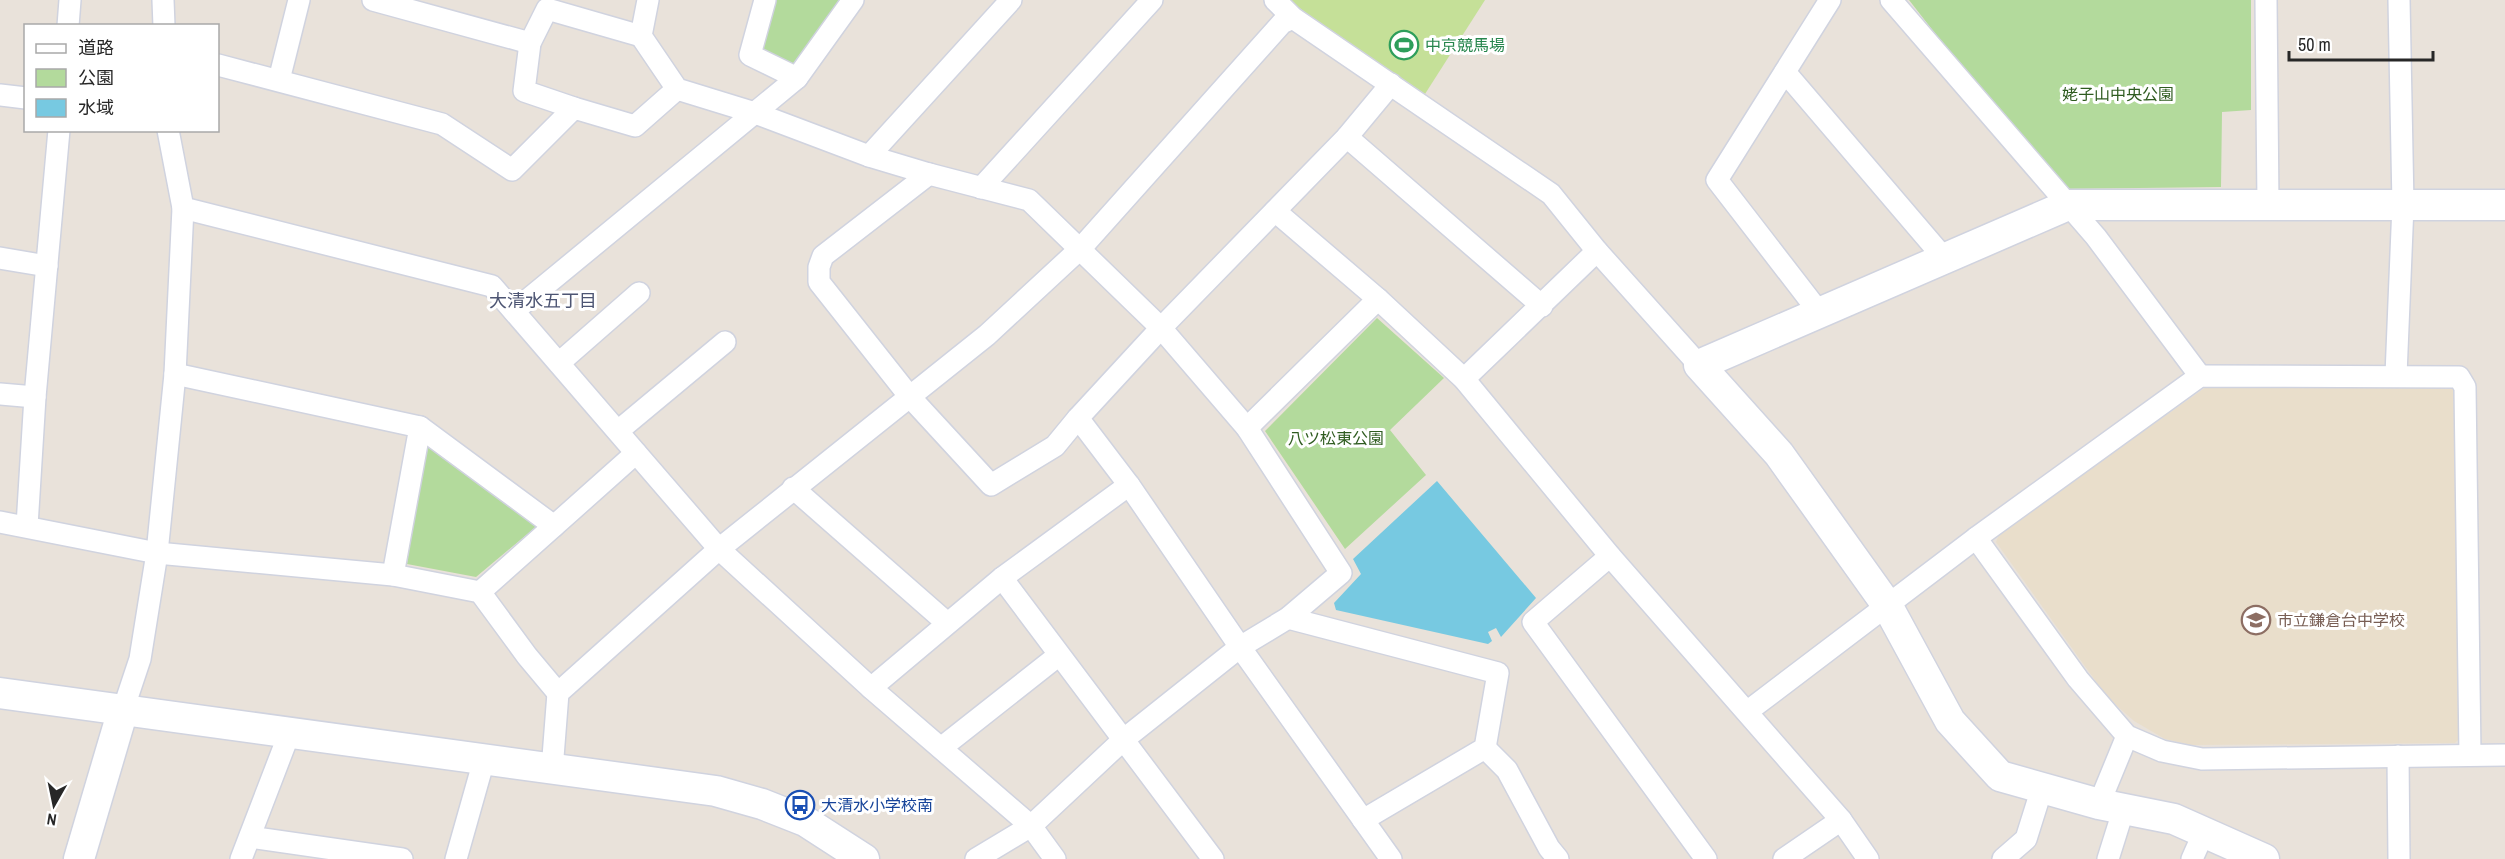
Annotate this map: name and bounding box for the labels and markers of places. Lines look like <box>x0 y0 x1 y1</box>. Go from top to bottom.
sports icon: 中京競馬場 <box>1388 29 1420 61</box>
place label: 中京競馬場 <box>1425 34 1505 56</box>
school or university icon: 市立鎌倉台中学校 <box>2240 604 2272 636</box>
place label: 市立鎌倉台中学校 <box>2277 609 2405 631</box>
bus stop icon: 大清水小学校南 <box>784 789 816 821</box>
place label: 大清水小学校南 <box>821 794 933 816</box>

